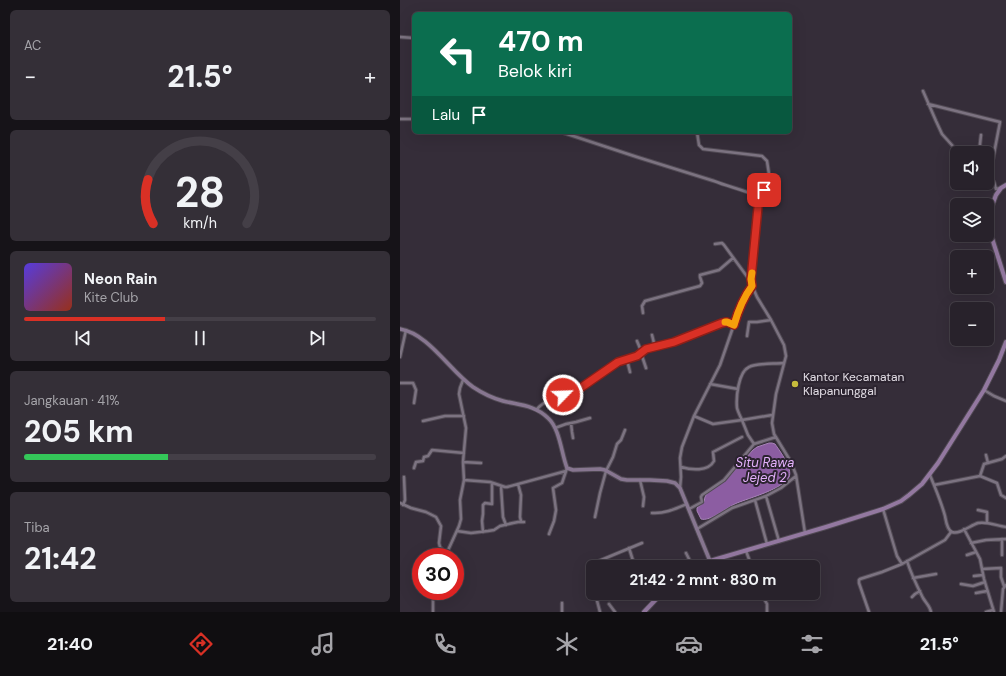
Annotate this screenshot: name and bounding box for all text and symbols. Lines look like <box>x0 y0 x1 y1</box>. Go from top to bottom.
text: 470 m <box>498 23 584 60</box>
icon: left <box>432 28 484 80</box>
text: AC <box>24 37 41 54</box>
text: 21.5° <box>167 57 233 96</box>
text: Belok kiri <box>498 59 572 83</box>
text: − <box>24 62 36 91</box>
text: + <box>364 62 376 91</box>
icon: arrive <box>468 104 490 126</box>
text: Lalu <box>432 105 460 125</box>
map controls <box>950 146 994 346</box>
button: sound <box>950 146 994 190</box>
text: 28 <box>175 165 225 219</box>
pin <box>747 173 781 207</box>
icon: arrive <box>753 179 775 201</box>
button: layers <box>950 198 994 242</box>
text: km/h <box>183 213 217 231</box>
button: + <box>950 250 994 294</box>
text: Neon Rain <box>84 269 157 289</box>
text: Kite Club <box>84 289 138 306</box>
button: − <box>950 302 994 346</box>
icon: previous <box>72 327 94 349</box>
icon: pause <box>189 327 211 349</box>
icon: next <box>306 327 328 349</box>
place label: Kantor Kecamatan Klapanunggal <box>803 369 905 399</box>
position arrow <box>542 374 584 416</box>
marker: Kantor Kecamatan Klapanunggal <box>790 379 800 389</box>
text: Jangkauan · 41% <box>24 392 120 409</box>
text: 205 km <box>24 412 134 451</box>
water label: Situ Rawa Jejed 2 <box>736 454 794 486</box>
text: Tiba <box>24 519 50 536</box>
text: 21:42 <box>24 539 97 578</box>
speed limit sign: 30 <box>412 548 464 600</box>
text: 21:42 · 2 mnt · 830 m <box>630 570 776 590</box>
icon: directions <box>187 630 215 658</box>
icon: music <box>309 630 337 658</box>
icon: phone <box>431 630 459 658</box>
icon: climate <box>553 630 581 658</box>
icon: car <box>675 630 703 658</box>
icon: filters <box>798 630 826 658</box>
text: 21:40 <box>47 632 93 656</box>
text: 21.5° <box>920 632 959 656</box>

